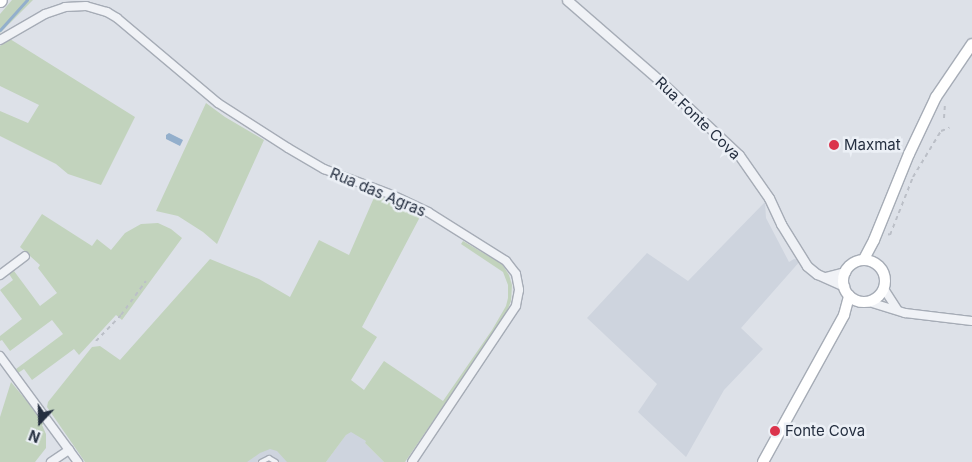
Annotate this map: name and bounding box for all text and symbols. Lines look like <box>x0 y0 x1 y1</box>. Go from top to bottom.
street label: Rua Fonte Cova <box>652 73 744 163</box>
place label: Maxmat <box>844 136 901 154</box>
marker: Maxmat <box>828 139 840 151</box>
street label: Rua das Agras <box>327 164 429 220</box>
north arrow <box>15 397 65 447</box>
place label: Fonte Cova <box>785 422 865 440</box>
marker: Fonte Cova <box>769 425 781 437</box>
text: N <box>26 427 42 446</box>

